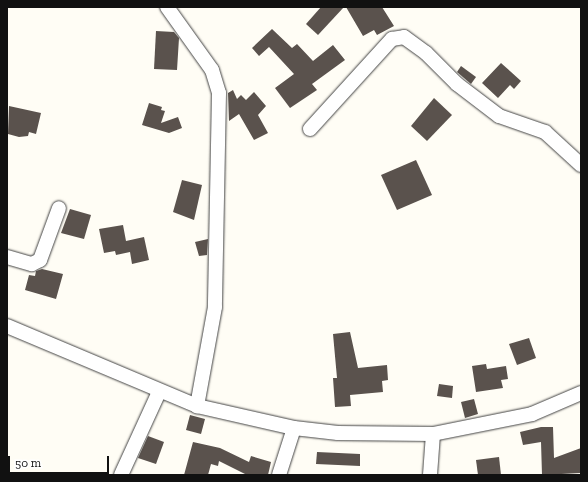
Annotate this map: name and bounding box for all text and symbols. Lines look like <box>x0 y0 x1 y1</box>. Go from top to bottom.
scale bar <box>10 448 111 474</box>
text: 50 m <box>15 456 41 470</box>

